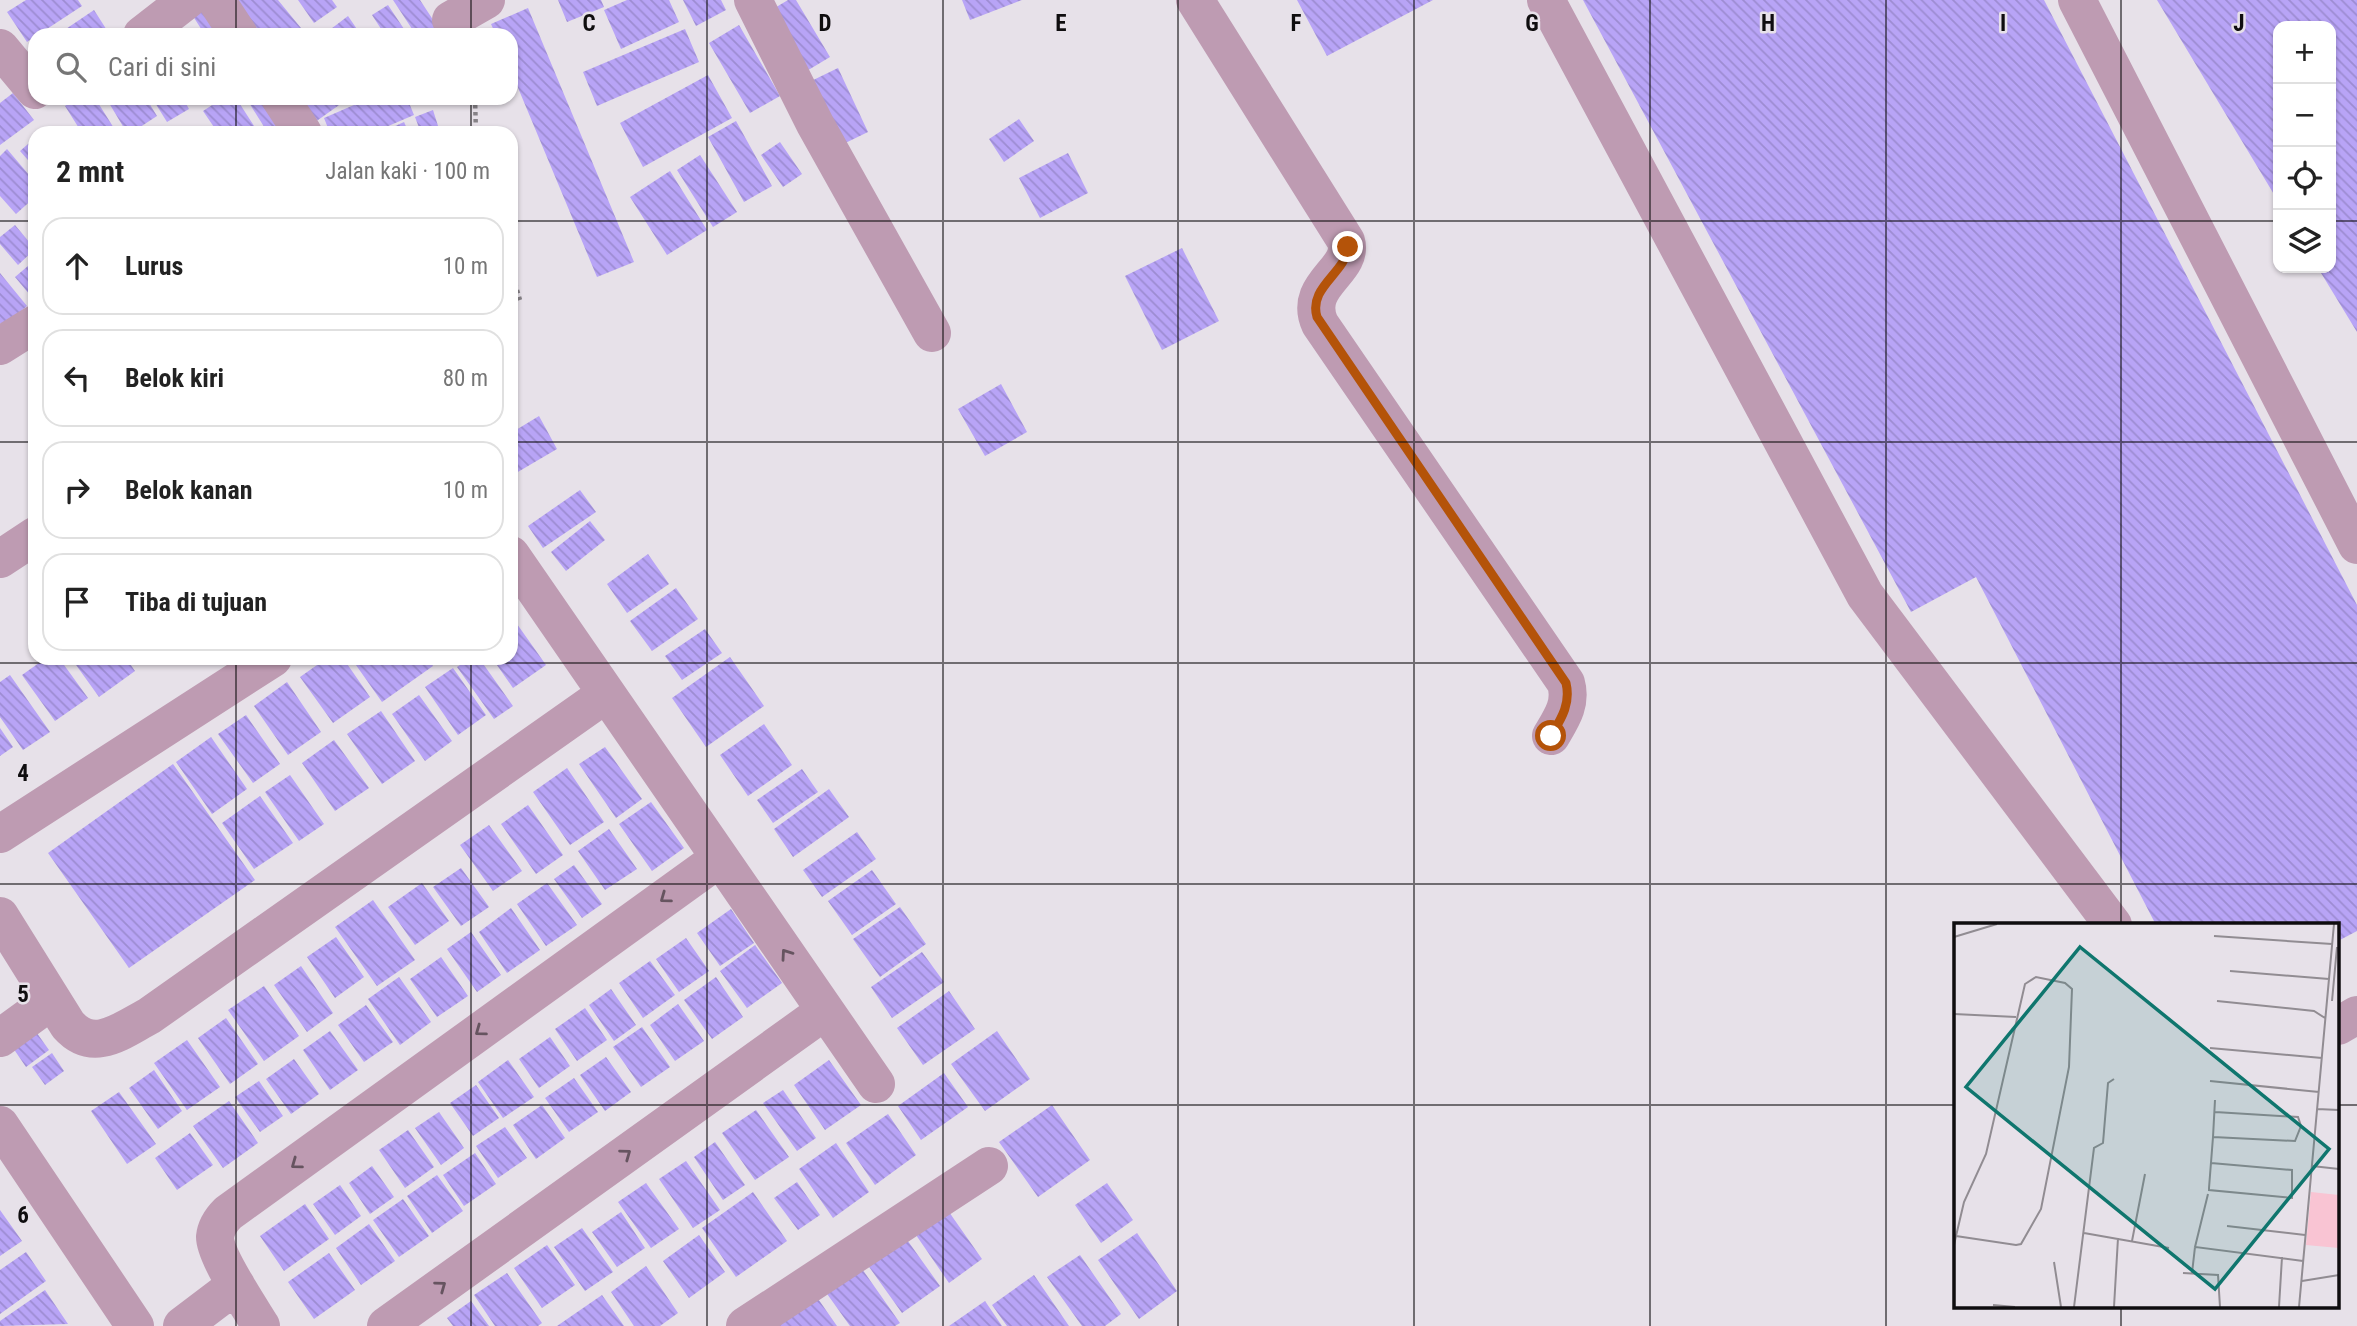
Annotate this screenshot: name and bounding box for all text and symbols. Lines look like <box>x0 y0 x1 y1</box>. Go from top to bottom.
text: C <box>582 10 596 37</box>
text: D <box>819 10 832 37</box>
text: E <box>1055 10 1067 37</box>
text: F <box>1291 10 1302 37</box>
text: G <box>1525 10 1539 37</box>
text: H <box>1761 10 1775 37</box>
text: I <box>2000 10 2006 37</box>
text: J <box>2233 10 2245 37</box>
map controls <box>2273 21 2336 273</box>
button: + <box>2273 21 2336 84</box>
search box <box>28 28 518 105</box>
icon: search <box>52 48 90 86</box>
text: Cari di sini <box>108 52 216 82</box>
button: − <box>2273 84 2336 147</box>
button: locate <box>2273 147 2336 210</box>
text: 2 mnt <box>56 154 124 189</box>
text: Jalan kaki · 100 m <box>325 158 490 185</box>
button: layers <box>2273 210 2336 273</box>
route end <box>1332 231 1363 262</box>
icon: ahead <box>58 247 96 285</box>
text: Lurus <box>125 251 183 281</box>
text: 10 m <box>443 253 488 280</box>
icon: left <box>58 359 96 397</box>
text: Belok kiri <box>125 363 224 393</box>
text: 80 m <box>443 365 488 392</box>
icon: right <box>58 471 96 509</box>
text: Belok kanan <box>125 475 252 505</box>
text: 10 m <box>443 477 488 504</box>
icon: arrive <box>58 583 96 621</box>
text: Tiba di tujuan <box>125 587 267 617</box>
route start <box>1535 720 1566 751</box>
text: 4 <box>17 760 29 787</box>
one-way arrow <box>660 890 673 903</box>
inset map <box>1954 923 2340 1308</box>
one-way arrow <box>781 949 794 962</box>
text: 5 <box>17 981 29 1008</box>
one-way arrow <box>475 1023 488 1035</box>
one-way arrow <box>618 1149 631 1162</box>
one-way arrow <box>291 1156 304 1168</box>
text: 6 <box>17 1202 29 1229</box>
one-way arrow <box>433 1282 446 1294</box>

